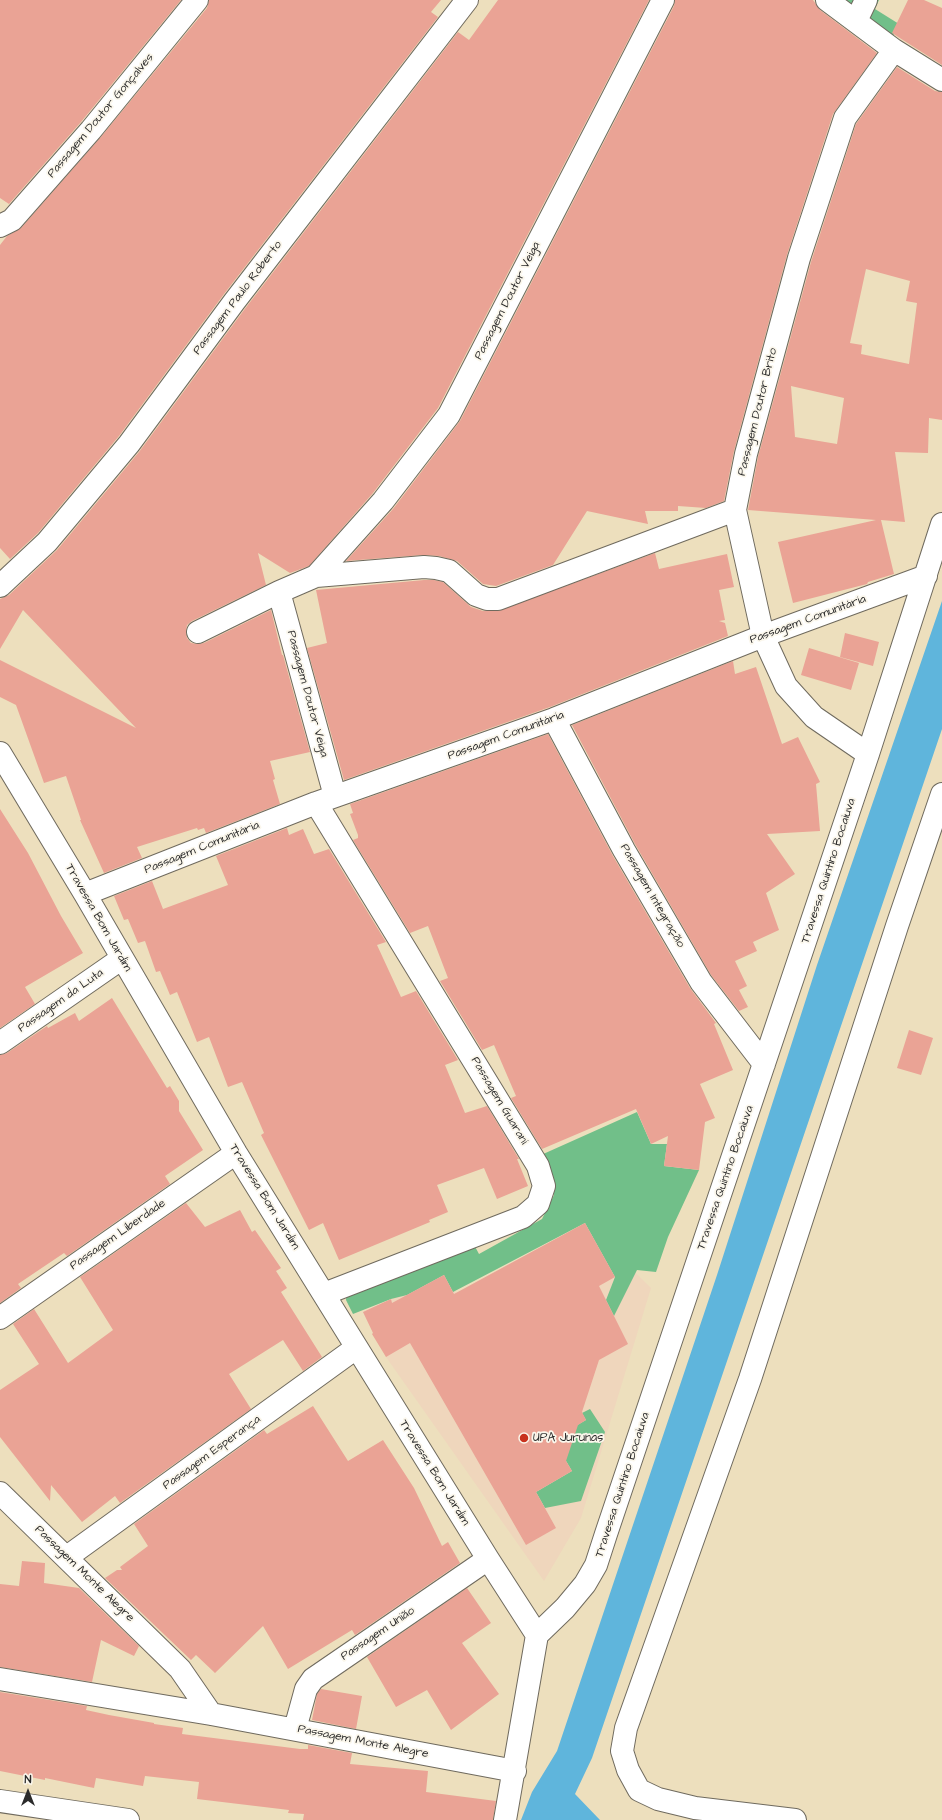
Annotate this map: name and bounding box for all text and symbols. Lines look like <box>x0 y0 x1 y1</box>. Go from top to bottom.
street label: Passagem Doutor Gonçalves <box>45 51 157 181</box>
street label: Passagem Paulo Roberto <box>190 238 286 358</box>
street label: Passagem Doutor Veiga <box>472 240 544 362</box>
street label: Passagem Doutor Brito <box>735 347 781 477</box>
street label: Passagem Comunitária <box>748 592 868 648</box>
street label: Passagem Doutor Veiga <box>283 629 331 759</box>
street label: Passagem Comunitária <box>446 708 566 764</box>
street label: Travessa Quintino Bocaiuva <box>799 797 859 945</box>
street label: Passagem Comunitária <box>142 818 262 878</box>
street label: Passagem Integração <box>616 842 688 950</box>
street label: Travessa Bom Jardim <box>61 862 135 974</box>
street label: Passagem da Luta <box>15 966 107 1036</box>
street label: Passagem Guarani <box>467 1055 531 1147</box>
street label: Travessa Quintino Bocaiuva <box>694 1104 758 1252</box>
street label: Travessa Bom Jardim <box>226 1142 302 1252</box>
street label: Passagem Liberdade <box>67 1197 169 1273</box>
street label: Travessa Quintino Bocaiuva <box>593 1411 653 1559</box>
street label: Passagem Esperança <box>160 1413 264 1493</box>
street label: Travessa Bom Jardim <box>396 1418 472 1528</box>
place label: UPA Jurunas <box>533 1431 603 1445</box>
marker: UPA Jurunas <box>518 1432 530 1444</box>
street label: Passagem Monte Alegre <box>31 1523 137 1625</box>
street label: Passagem União <box>338 1604 418 1664</box>
street label: Passagem Monte Alegre <box>296 1722 430 1762</box>
north arrow <box>8 1772 48 1812</box>
text: N <box>25 1772 31 1787</box>

